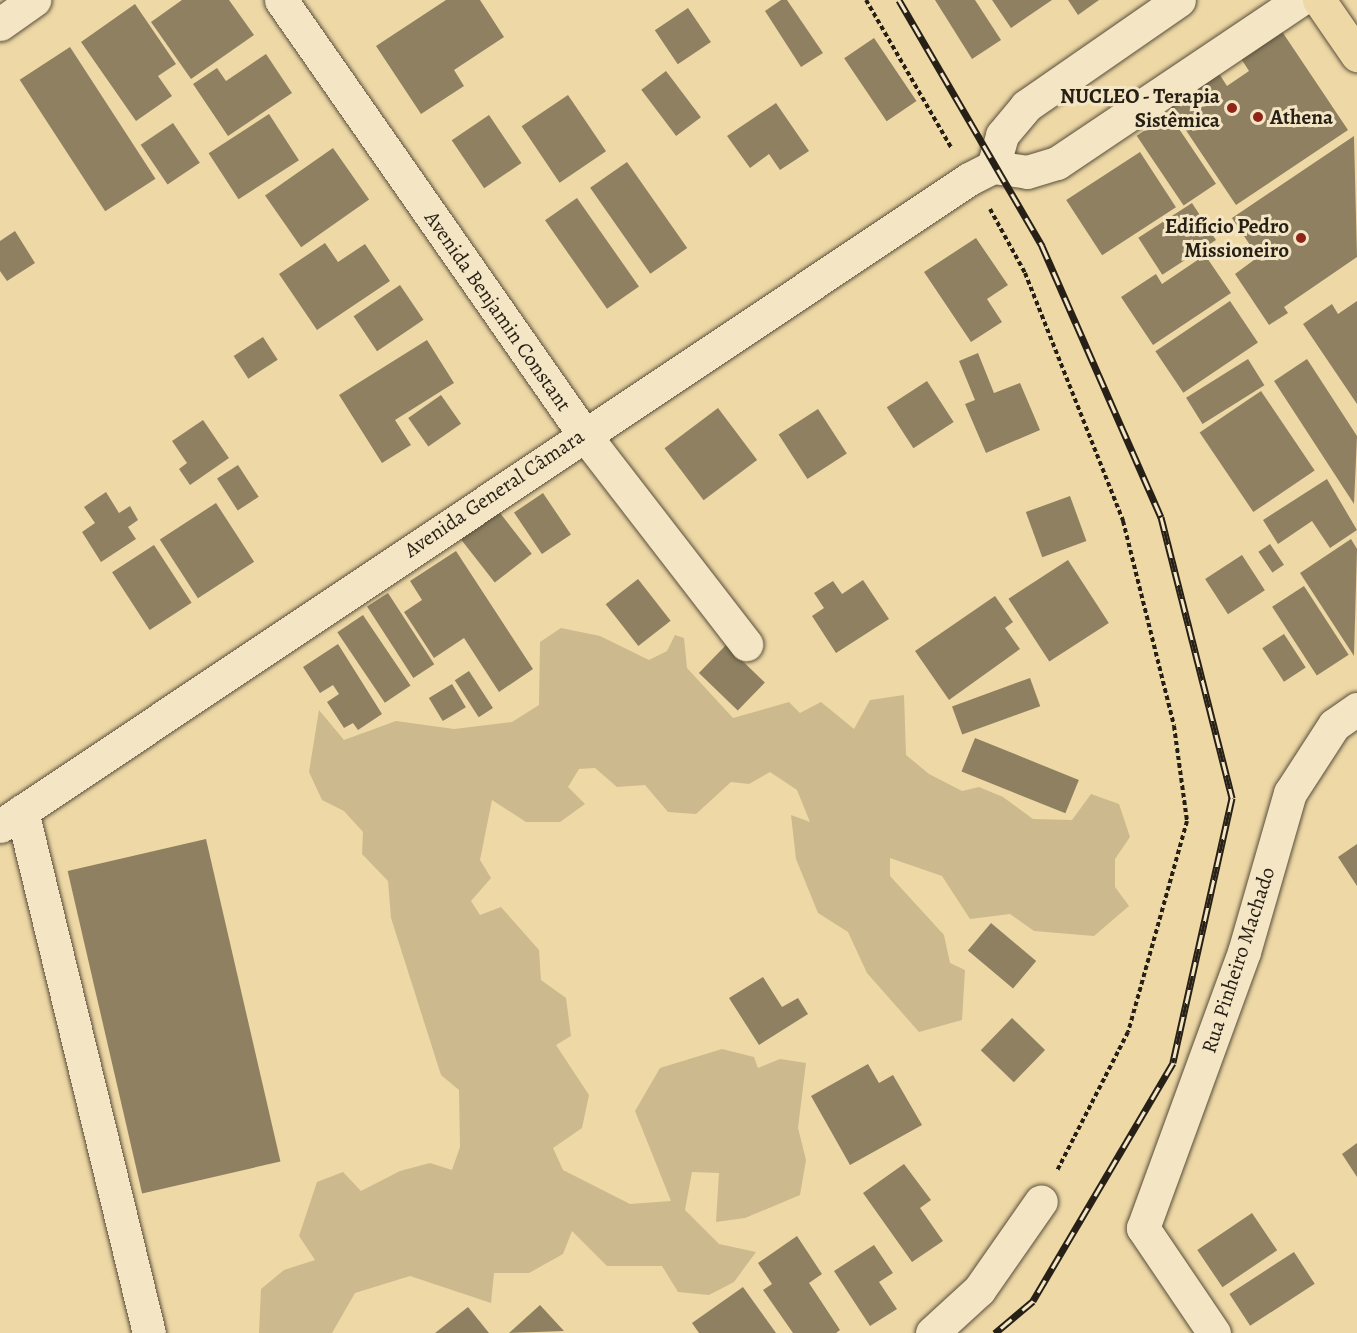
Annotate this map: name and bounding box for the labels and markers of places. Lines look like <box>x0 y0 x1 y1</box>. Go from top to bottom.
place label: NUCLEO - Terapia Sistêmica <box>1059 83 1220 133</box>
marker: NUCLEO - Terapia Sistêmica <box>1225 101 1239 115</box>
place label: Athena <box>1270 104 1333 130</box>
marker: Athena <box>1251 110 1265 124</box>
place label: Edifício Pedro Missioneiro <box>1165 213 1289 263</box>
marker: Edifício Pedro Missioneiro <box>1294 231 1308 245</box>

